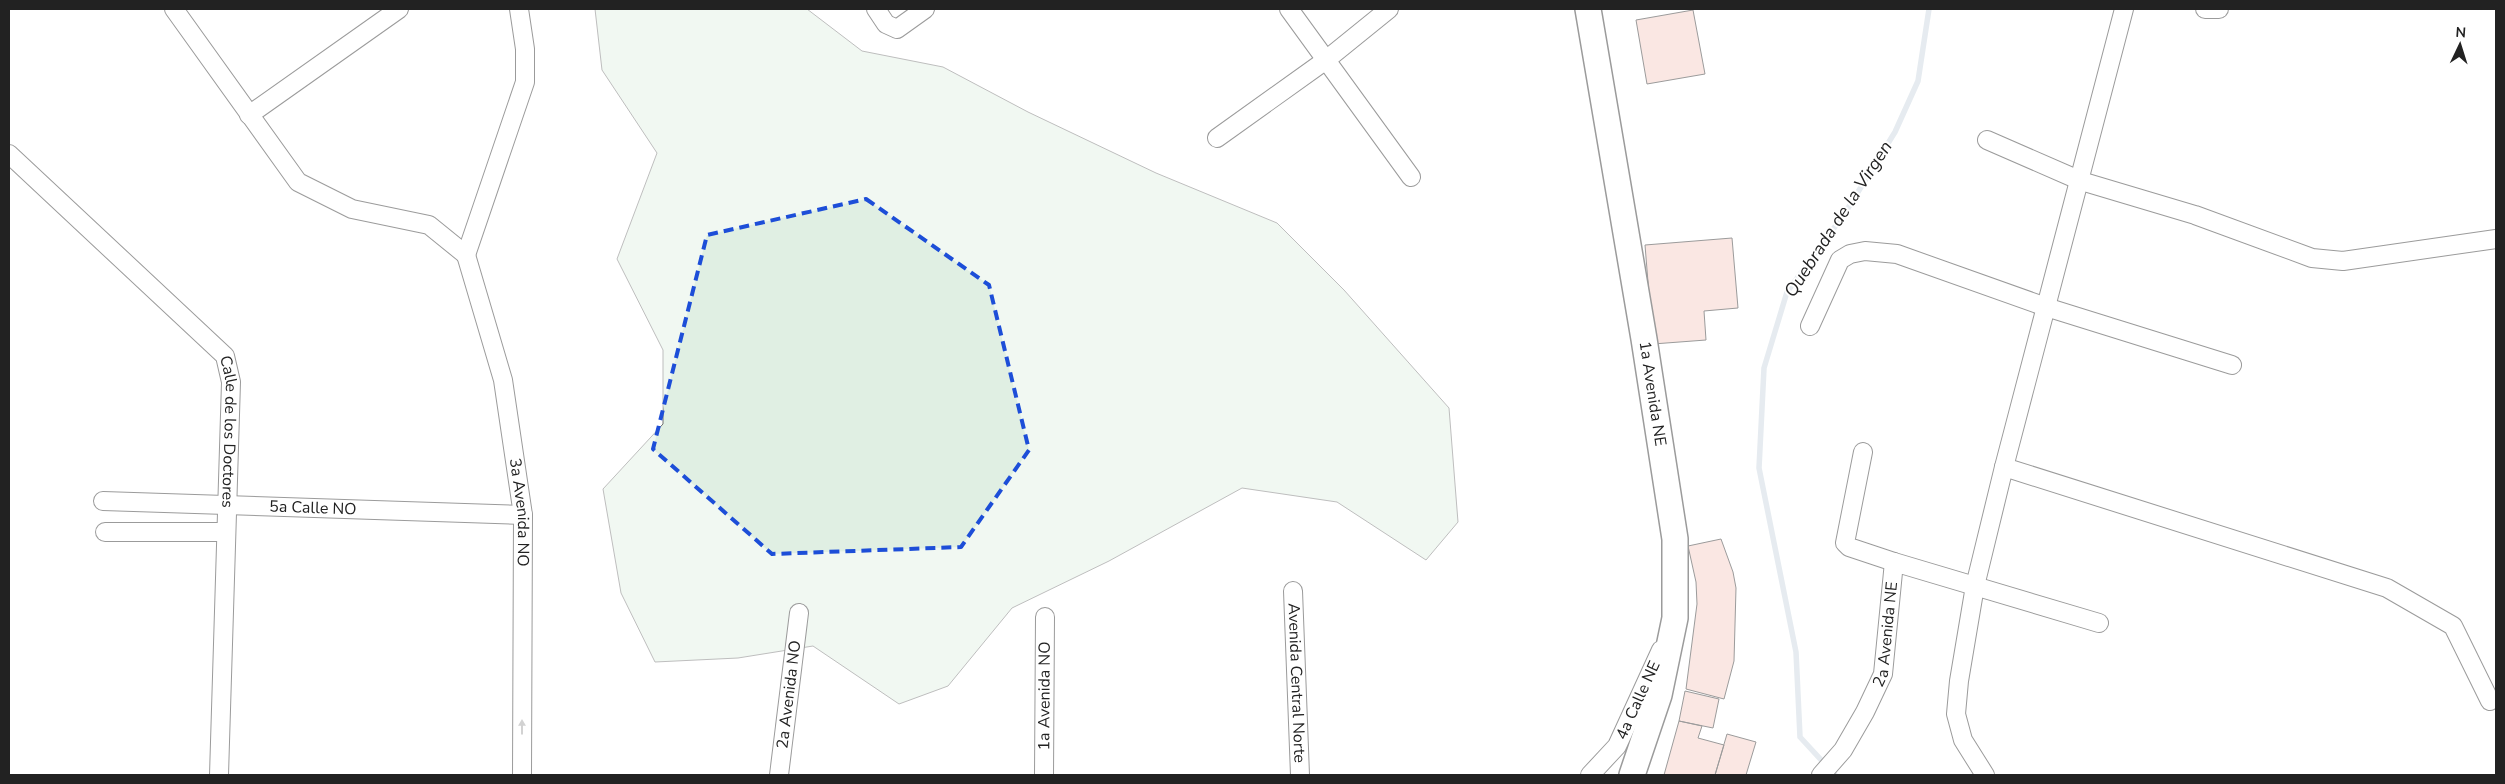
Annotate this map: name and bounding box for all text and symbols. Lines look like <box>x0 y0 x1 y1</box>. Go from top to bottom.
north arrow <box>2435 20 2485 70</box>
text: N <box>2455 23 2467 42</box>
water label: Quebrada de la Virgen <box>1778 136 1898 302</box>
street label: 1a Avenida NE <box>1633 340 1671 448</box>
street label: Calle de los Doctores <box>214 353 242 508</box>
street label: 3a Avenida NO <box>504 457 534 567</box>
street label: 5a Calle NO <box>269 496 357 520</box>
street label: 2a Avenida NE <box>1867 581 1903 691</box>
street label: Avenida Central Norte <box>1282 603 1311 763</box>
street label: 2a Avenida NO <box>771 639 807 750</box>
street label: 1a Avenida NO <box>1033 641 1056 751</box>
street label: 4a Calle NE <box>1610 657 1666 743</box>
one-way arrow <box>518 718 526 734</box>

